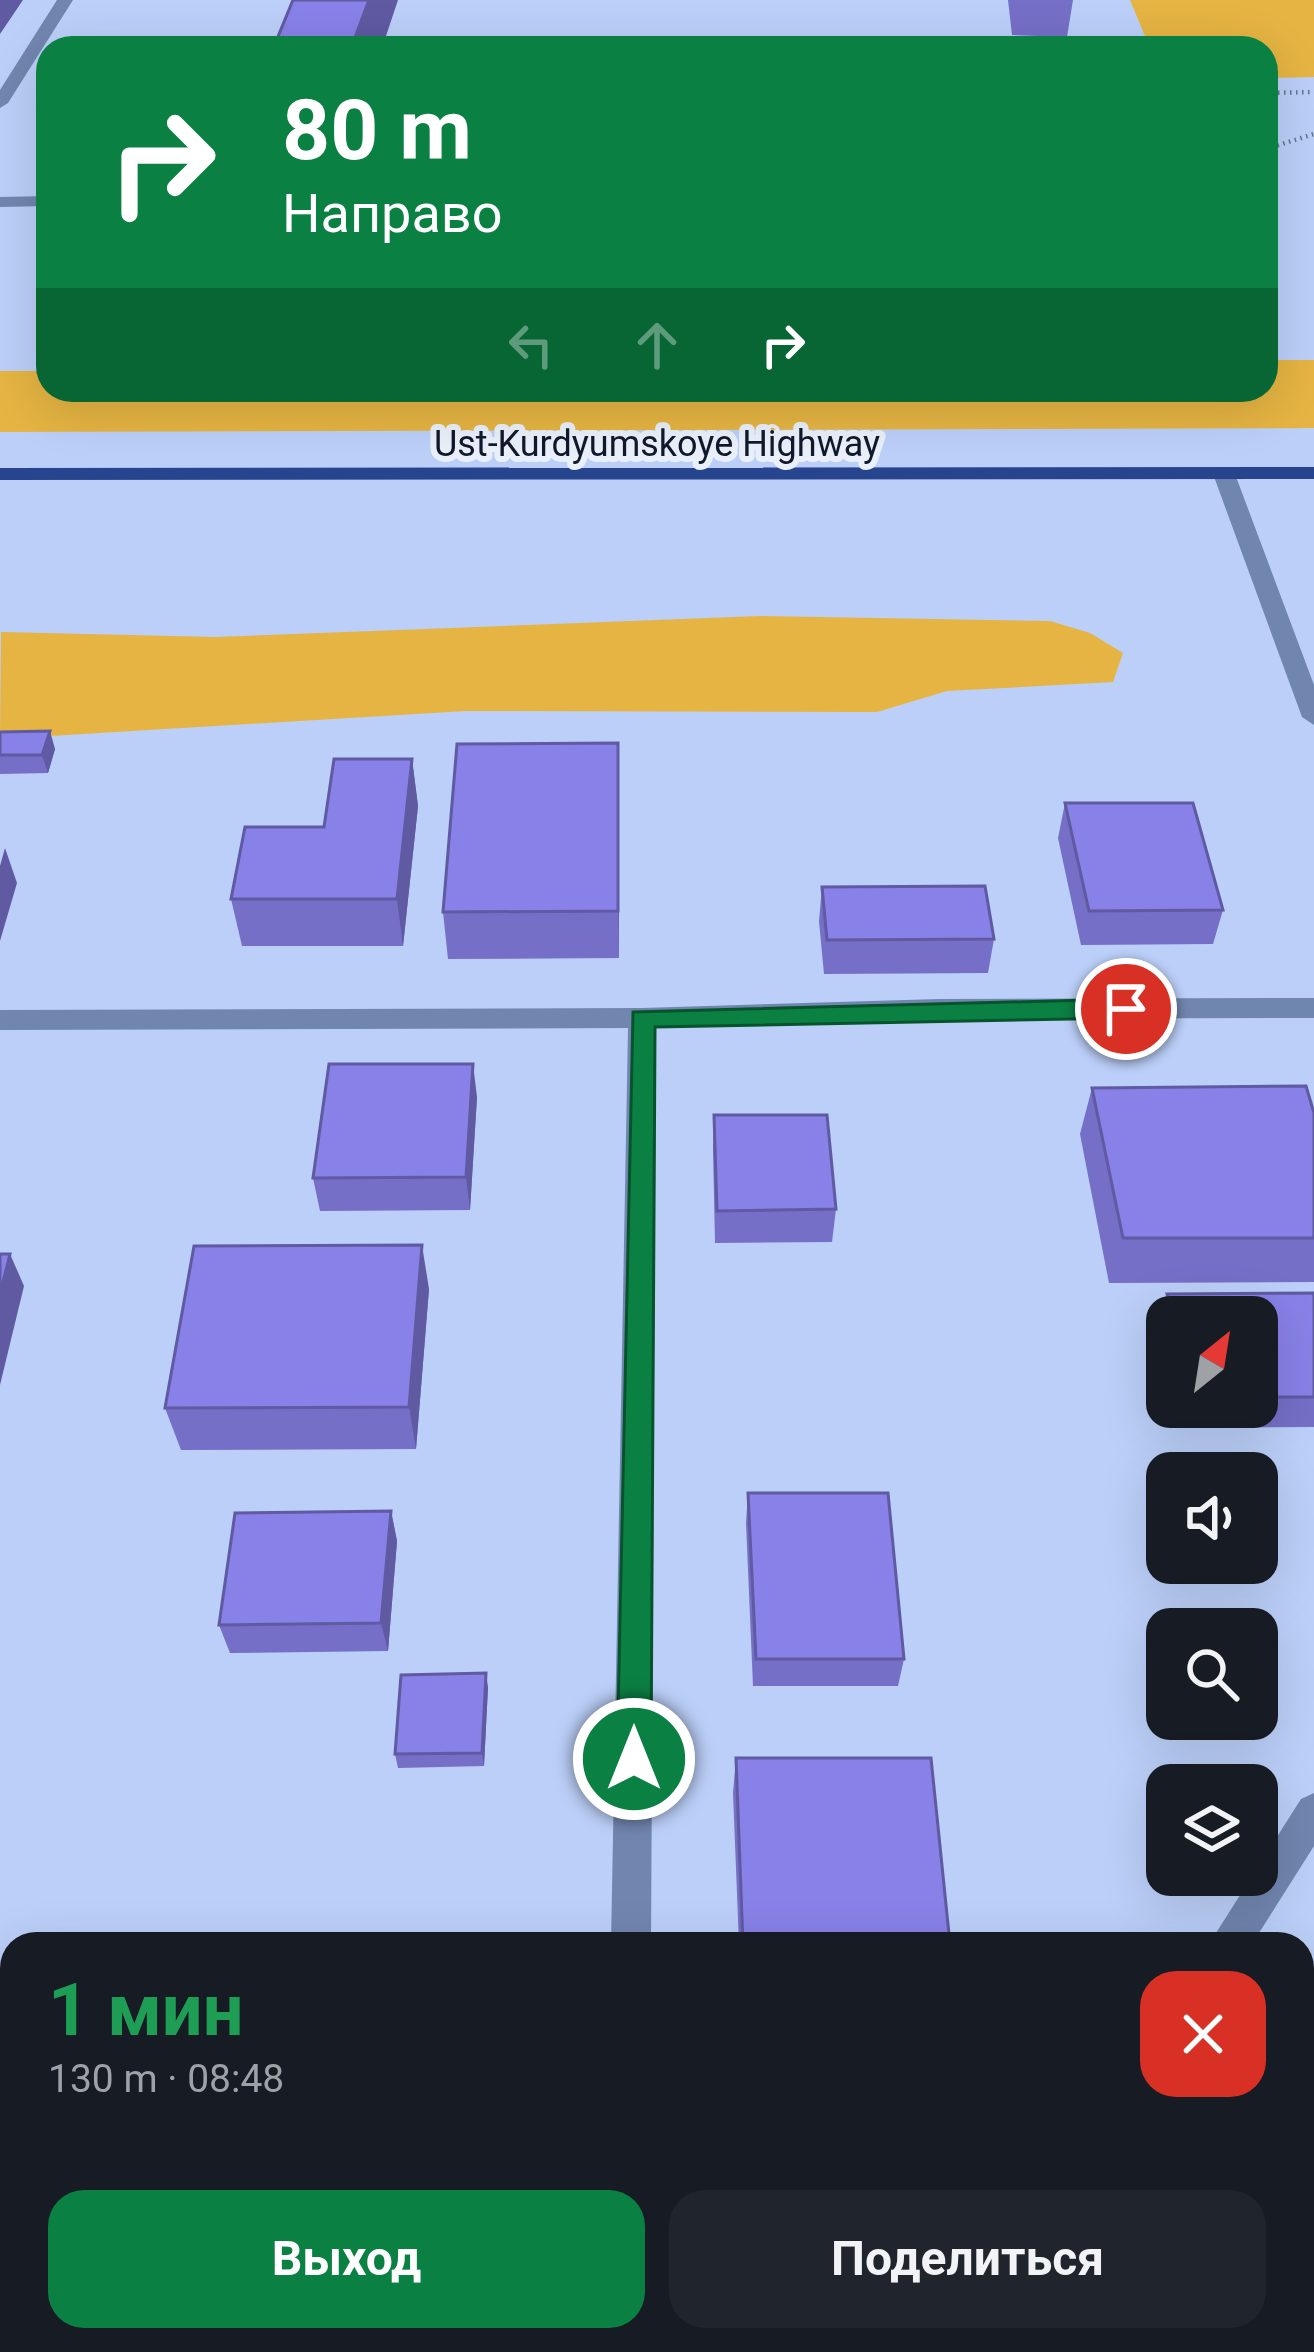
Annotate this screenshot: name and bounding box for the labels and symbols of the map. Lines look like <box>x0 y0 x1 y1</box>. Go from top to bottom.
street label: Ust-Kurdyumskoye Highway <box>434 423 880 465</box>
pin <box>1075 958 1177 1060</box>
north arrow <box>1146 1296 1278 1428</box>
position arrow <box>571 1696 697 1822</box>

